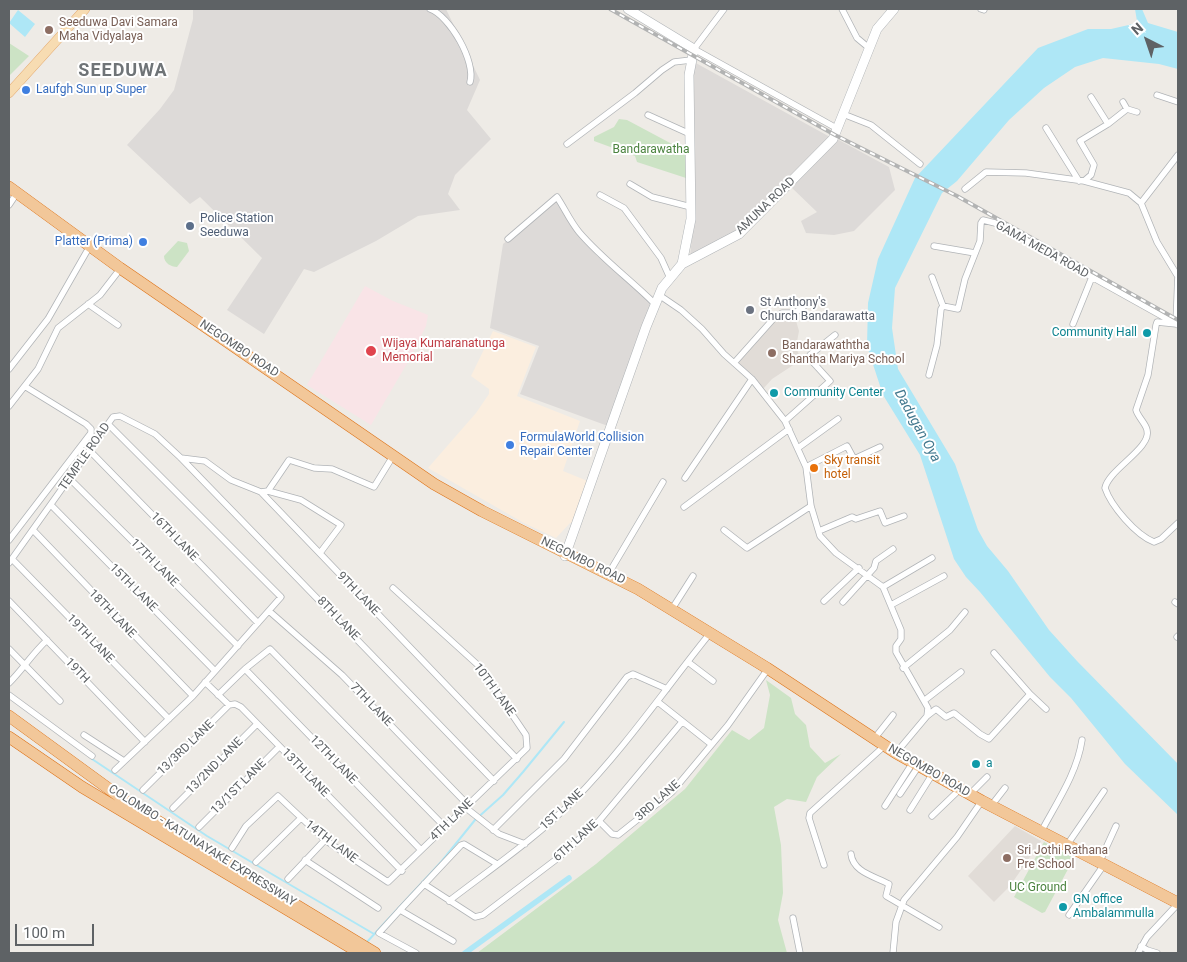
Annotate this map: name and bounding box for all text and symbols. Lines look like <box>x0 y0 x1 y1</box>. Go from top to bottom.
north arrow <box>1122 15 1172 65</box>
place label: Seeduwa Davi Samara Maha Vidyalaya <box>59 16 178 44</box>
text: N <box>1128 19 1146 38</box>
marker: Seeduwa Davi Samara Maha Vidyalaya <box>43 24 55 36</box>
district label: SEEDUWA <box>77 60 169 82</box>
place label: Laufgh Sun up Super <box>36 83 147 97</box>
marker: Laufgh Sun up Super <box>20 84 32 96</box>
park label: Bandarawatha <box>613 143 689 157</box>
street label: AMUNA ROAD <box>733 174 799 238</box>
place label: Police Station Seeduwa <box>200 212 274 240</box>
street label: GAMA MEDA ROAD <box>993 218 1091 282</box>
marker: Police Station Seeduwa <box>184 220 196 232</box>
place label: Platter (Prima) <box>55 235 133 249</box>
marker: Platter (Prima) <box>137 236 149 248</box>
place label: St Anthony's Church Bandarawatta <box>760 296 875 324</box>
marker: St Anthony's Church Bandarawatta <box>744 304 756 316</box>
street label: NEGOMBO ROAD <box>197 317 281 381</box>
place label: Community Hall <box>1052 326 1137 340</box>
marker: Community Hall <box>1141 327 1153 339</box>
place label: Wijaya Kumaranatunga Memorial <box>382 337 505 365</box>
place label: Bandarawaththa Shantha Mariya School <box>782 339 905 367</box>
marker: Wijaya Kumaranatunga Memorial <box>364 344 378 358</box>
marker: Bandarawaththa Shantha Mariya School <box>766 347 778 359</box>
place label: Community Center <box>784 386 884 400</box>
marker: Community Center <box>768 387 780 399</box>
water label: Dadugan Oya <box>890 387 944 465</box>
street label: TEMPLE ROAD <box>56 420 114 494</box>
place label: FormulaWorld Collision Repair Center <box>520 431 644 459</box>
marker: FormulaWorld Collision Repair Center <box>504 439 516 451</box>
place label: Sky transit hotel <box>824 454 880 482</box>
marker: Sky transit hotel <box>808 462 820 474</box>
street label: 16TH LANE <box>147 510 201 564</box>
street label: NEGOMBO ROAD <box>538 534 628 588</box>
street label: 17TH LANE <box>127 536 181 590</box>
street label: 15TH LANE <box>106 561 160 615</box>
street label: 9TH LANE <box>334 569 382 619</box>
street label: 18TH LANE <box>85 587 139 641</box>
street label: 8TH LANE <box>314 594 362 644</box>
street label: 19TH LANE <box>63 612 117 666</box>
street label: 19TH <box>62 655 92 687</box>
street label: 10TH LANE <box>470 661 518 719</box>
street label: 7TH LANE <box>347 680 395 730</box>
street label: 13/3RD LANE <box>155 717 217 779</box>
street label: 12TH LANE <box>306 733 360 787</box>
street label: 13/2ND LANE <box>184 735 246 797</box>
street label: NEGOMBO ROAD <box>885 742 973 800</box>
street label: 13TH LANE <box>278 746 332 800</box>
street label: 13/1ST LANE <box>208 756 270 818</box>
place label: a <box>986 757 993 771</box>
marker: a <box>970 758 982 770</box>
street label: 3RD LANE <box>633 778 683 824</box>
street label: COLOMBO - KATUNAYAKE EXPRESSWAY <box>106 782 298 910</box>
street label: 1ST LANE <box>537 786 587 834</box>
street label: 4TH LANE <box>427 796 477 844</box>
street label: 6TH LANE <box>551 817 601 865</box>
street label: 14TH LANE <box>302 818 360 866</box>
place label: Sri Jothi Rathana Pre School <box>1017 844 1108 872</box>
marker: Sri Jothi Rathana Pre School <box>1001 852 1013 864</box>
park label: UC Ground <box>1009 881 1067 895</box>
place label: GN office Ambalammulla <box>1073 893 1154 921</box>
marker: GN office Ambalammulla <box>1057 901 1069 913</box>
scale bar <box>18 914 96 946</box>
text: 100 m <box>23 924 65 942</box>

